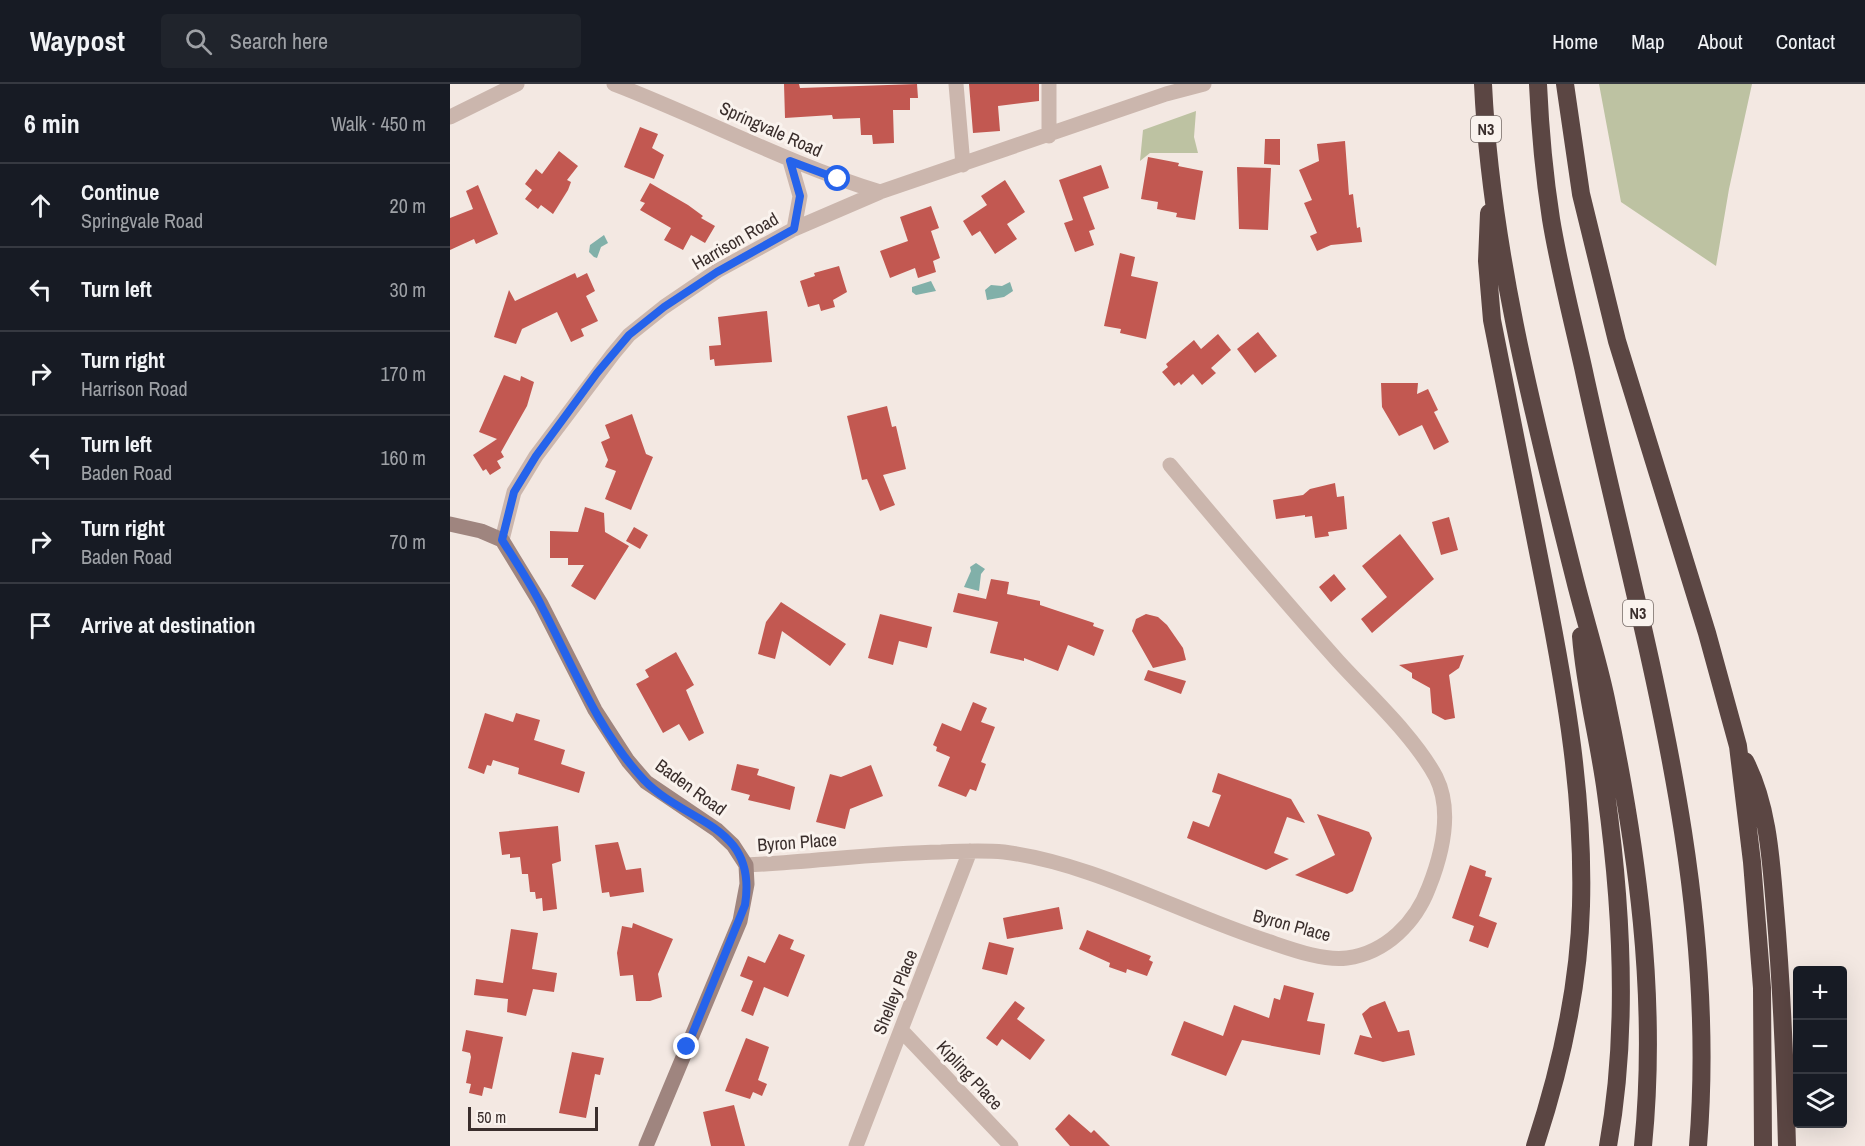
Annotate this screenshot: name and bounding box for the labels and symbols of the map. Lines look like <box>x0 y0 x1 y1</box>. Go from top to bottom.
street label: Springvale Road <box>716 95 826 163</box>
road number: N3 <box>1471 116 1501 142</box>
route start <box>824 165 850 191</box>
street label: Harrison Road <box>687 206 783 276</box>
road number: N3 <box>1623 600 1653 626</box>
street label: Baden Road <box>650 753 732 821</box>
street label: Byron Place <box>756 827 838 857</box>
street label: Byron Place <box>1250 903 1334 947</box>
street label: Shelley Place <box>867 946 923 1038</box>
route end <box>673 1033 699 1059</box>
street label: Kipling Place <box>931 1035 1009 1115</box>
scale bar <box>468 1104 598 1132</box>

